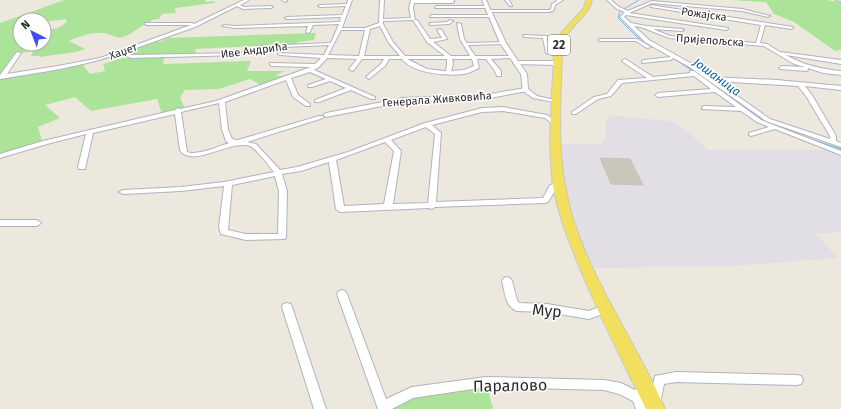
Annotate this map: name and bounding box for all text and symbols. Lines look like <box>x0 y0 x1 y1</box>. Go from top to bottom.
street label: Рожајска <box>680 5 728 24</box>
north arrow <box>12 12 52 52</box>
text: N <box>19 18 33 32</box>
street label: Пријепољска <box>676 32 744 49</box>
road number: 22 <box>548 35 570 55</box>
street label: Хаџет <box>107 40 139 63</box>
street label: Иве Андрића <box>220 40 288 61</box>
water label: Јошаница <box>690 55 744 99</box>
street label: Генерала Живковића <box>382 89 492 110</box>
street label: Мур <box>531 300 563 321</box>
street label: Паралово <box>473 375 547 396</box>

